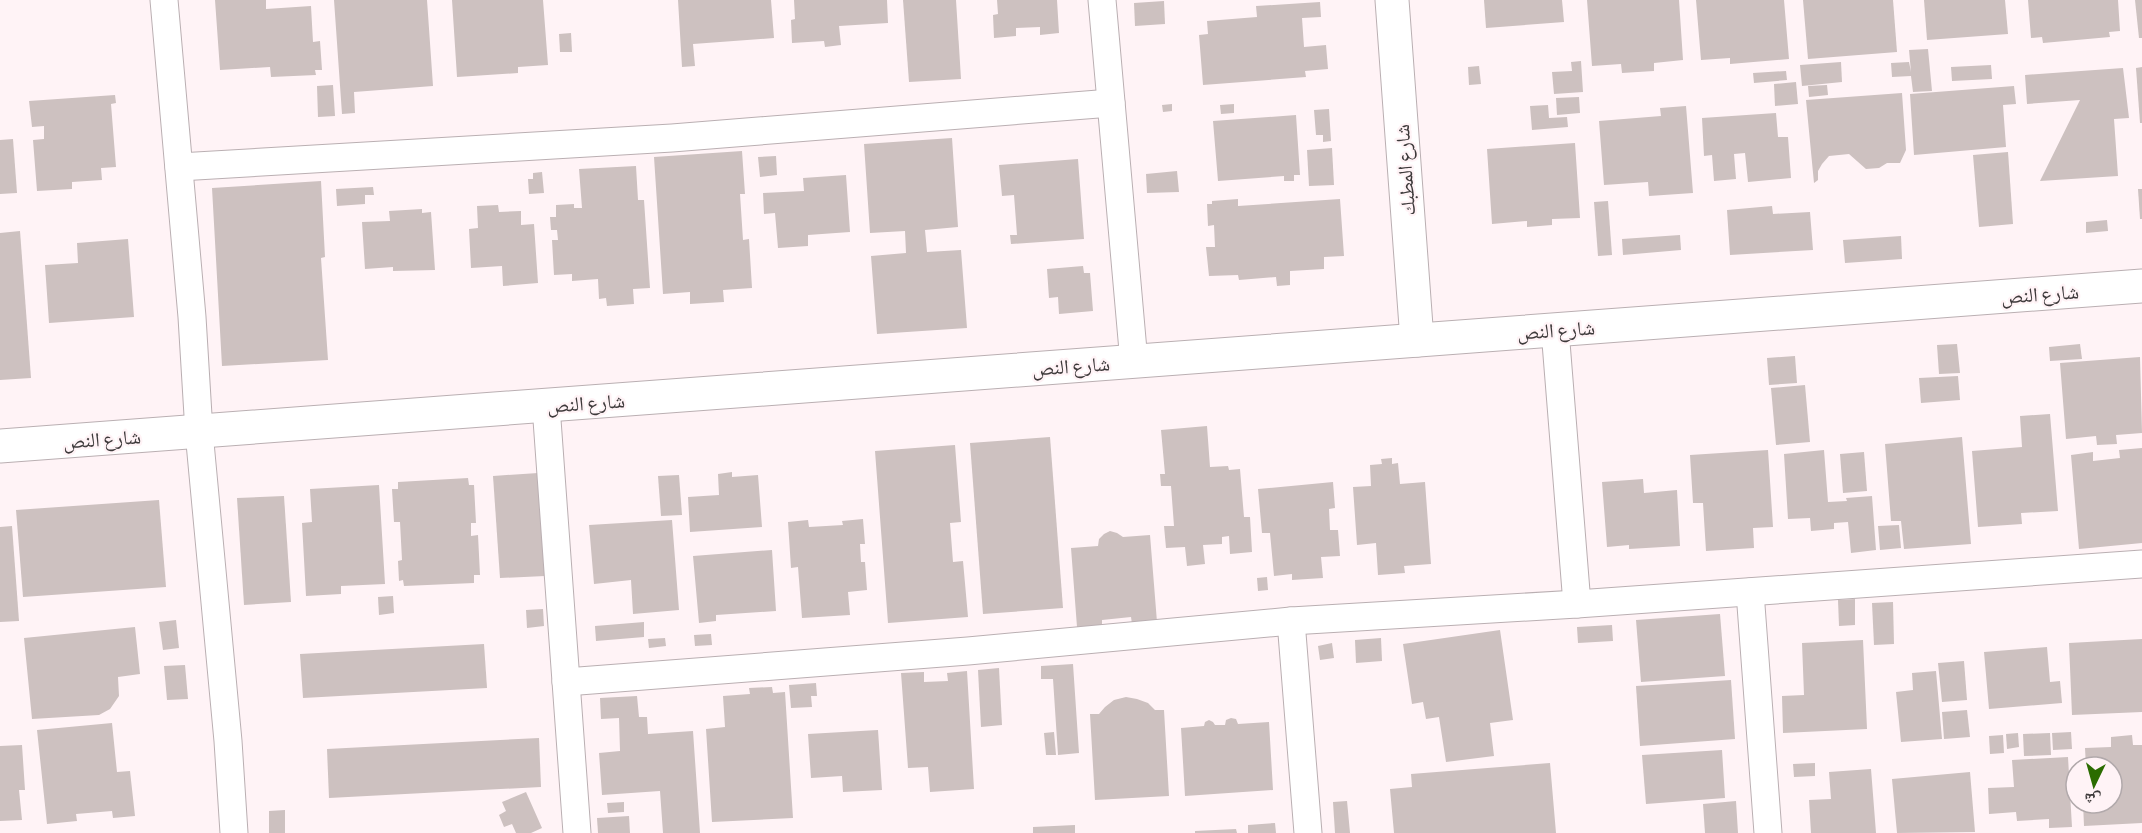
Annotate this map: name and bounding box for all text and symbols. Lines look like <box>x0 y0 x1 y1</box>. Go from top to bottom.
street label: شارع المطبك <box>1391 123 1421 216</box>
street label: شارع النص <box>2000 280 2080 310</box>
street label: شارع النص <box>1516 316 1596 346</box>
street label: شارع النص <box>1031 352 1111 382</box>
street label: شارع النص <box>546 389 626 419</box>
street label: شارع النص <box>62 425 142 455</box>
north arrow <box>2064 755 2124 815</box>
text: ش <box>2084 788 2102 809</box>

